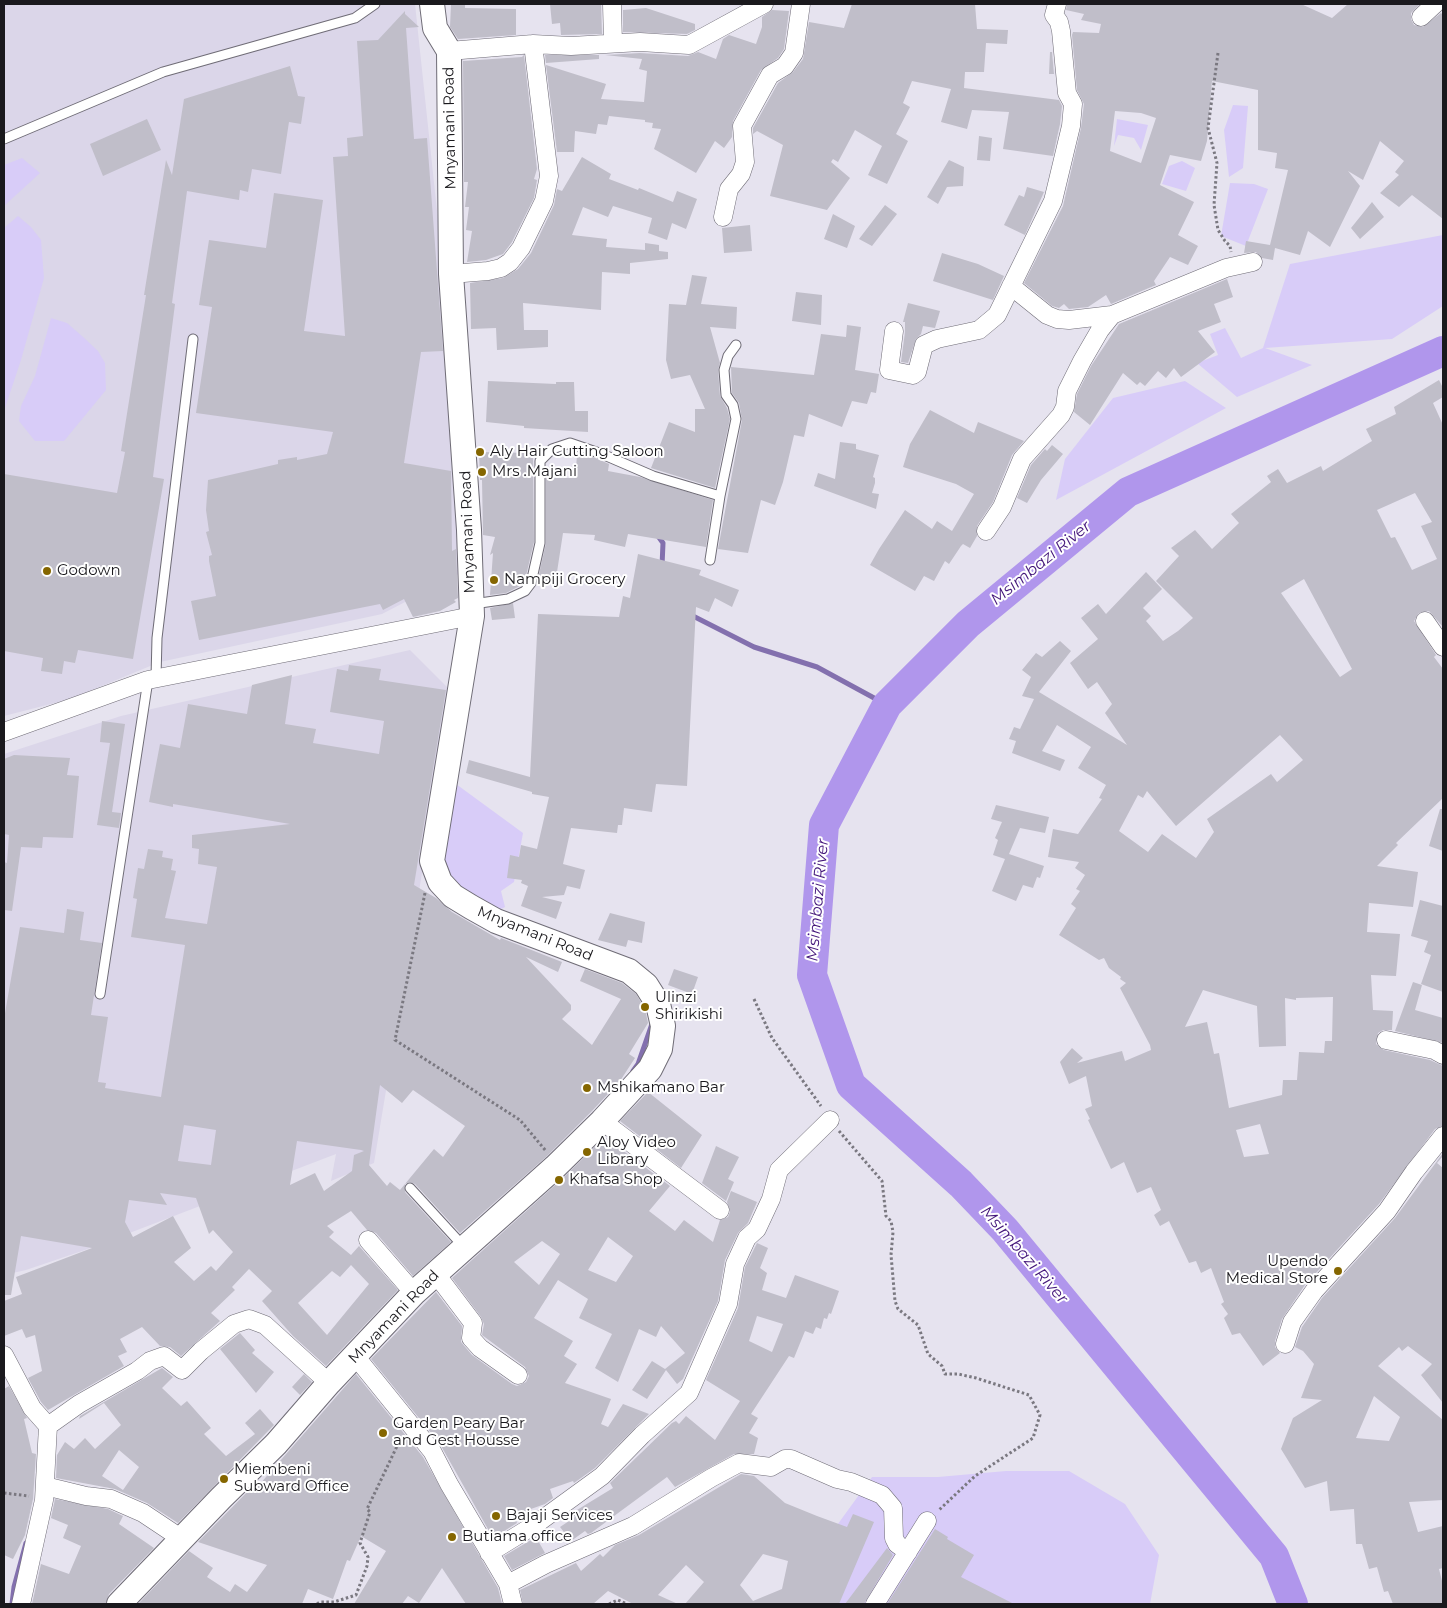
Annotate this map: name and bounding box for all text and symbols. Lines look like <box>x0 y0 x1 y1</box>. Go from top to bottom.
street label: Mnyamani Road <box>440 66 460 190</box>
place label: Aly Hair Cutting Saloon <box>490 443 664 461</box>
marker: Aly Hair Cutting Saloon <box>474 446 486 458</box>
place label: Mrs .Majani <box>492 463 577 481</box>
marker: Mrs .Majani <box>476 466 488 478</box>
street label: Mnyamani Road <box>457 470 479 594</box>
water label: Msimbazi River <box>987 517 1095 609</box>
place label: Godown <box>57 562 121 580</box>
marker: Godown <box>41 565 53 577</box>
place label: Nampiji Grocery <box>504 571 625 589</box>
marker: Nampiji Grocery <box>488 574 500 586</box>
water label: Msimbazi River <box>803 838 833 962</box>
street label: Mnyamani Road <box>475 903 595 965</box>
place label: Ulinzi Shirikishi <box>655 989 723 1024</box>
marker: Ulinzi Shirikishi <box>639 1001 651 1013</box>
place label: Mshikamano Bar <box>597 1079 725 1097</box>
marker: Mshikamano Bar <box>581 1082 593 1094</box>
place label: Aloy Video Library <box>597 1134 676 1169</box>
marker: Aloy Video Library <box>581 1146 593 1158</box>
place label: Khafsa Shop <box>569 1171 663 1189</box>
marker: Khafsa Shop <box>553 1174 565 1186</box>
water label: Msimbazi River <box>976 1202 1072 1308</box>
place label: Upendo Medical Store <box>1226 1253 1328 1288</box>
marker: Upendo Medical Store <box>1332 1265 1344 1277</box>
street label: Mnyamani Road <box>345 1267 443 1367</box>
place label: Garden Peary Bar and Gest Housse <box>393 1415 525 1450</box>
marker: Garden Peary Bar and Gest Housse <box>377 1427 389 1439</box>
place label: Miembeni Subward Office <box>234 1461 349 1496</box>
marker: Miembeni Subward Office <box>218 1473 230 1485</box>
place label: Bajaji Services <box>506 1507 613 1525</box>
marker: Bajaji Services <box>490 1510 502 1522</box>
place label: Butiama office <box>462 1528 572 1546</box>
marker: Butiama office <box>446 1531 458 1543</box>

